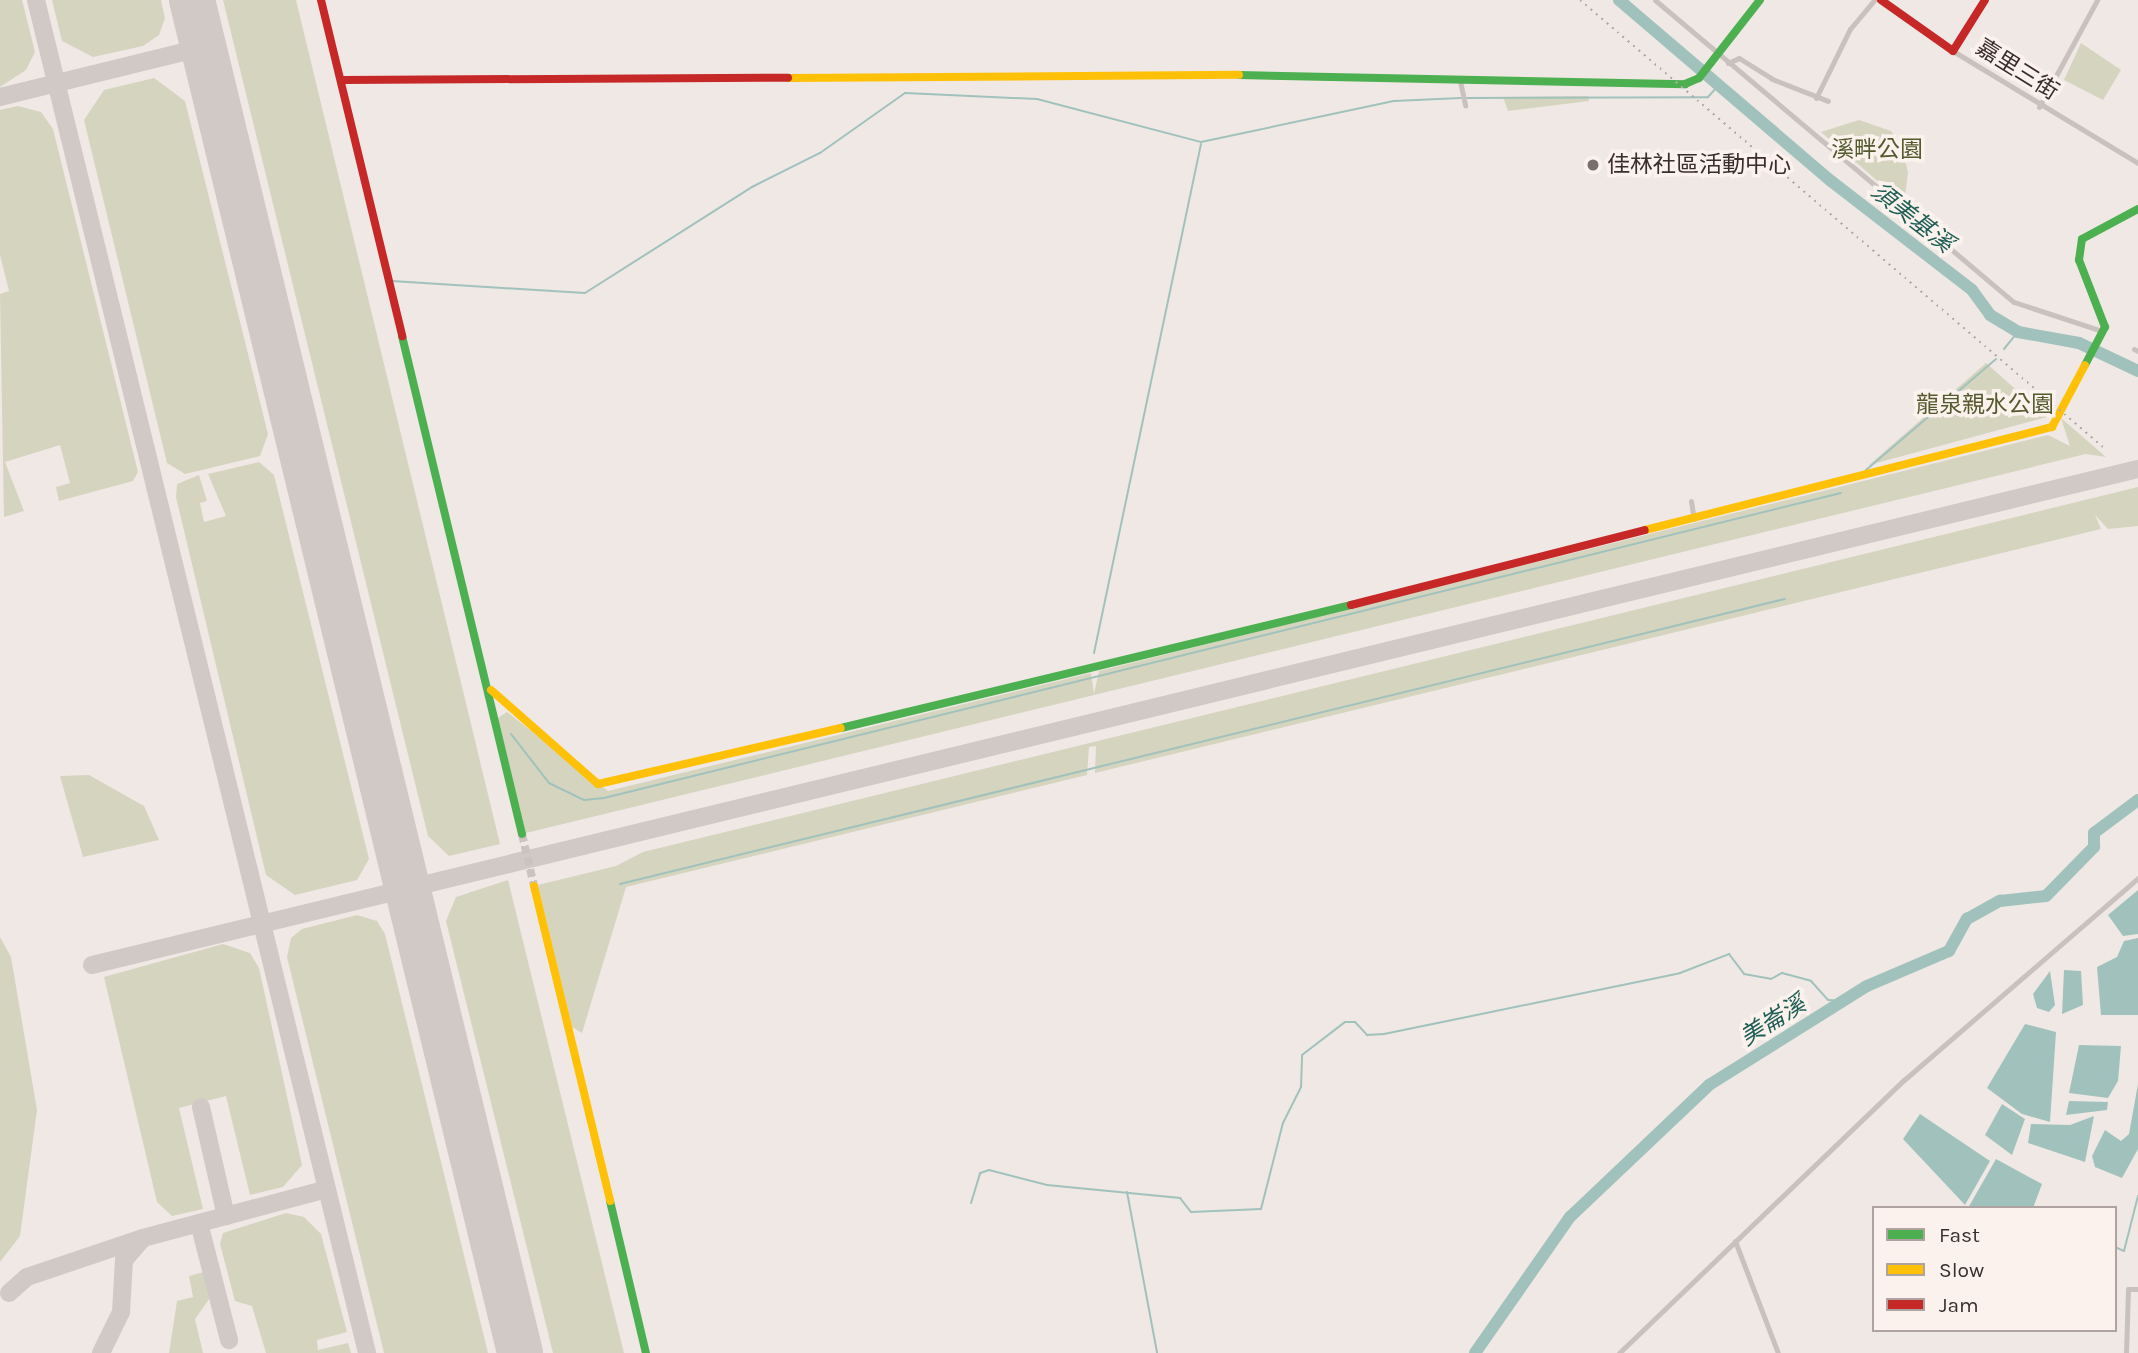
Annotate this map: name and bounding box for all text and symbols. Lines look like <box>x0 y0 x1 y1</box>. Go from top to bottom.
street label: 嘉里三街 <box>1971 34 2063 106</box>
park label: 溪畔公園 <box>1831 136 1923 164</box>
place label: 佳林社區活動中心 <box>1607 151 1791 179</box>
marker: 佳林社區活動中心 <box>1585 157 1601 173</box>
water label: 須美基溪 <box>1865 177 1959 259</box>
park label: 龍泉親水公園 <box>1916 391 2054 419</box>
water label: 美崙溪 <box>1735 990 1811 1052</box>
legend <box>1872 1206 2117 1332</box>
text: Fast <box>1939 1223 1980 1247</box>
text: Slow <box>1939 1258 1984 1282</box>
text: Jam <box>1939 1293 1979 1317</box>

